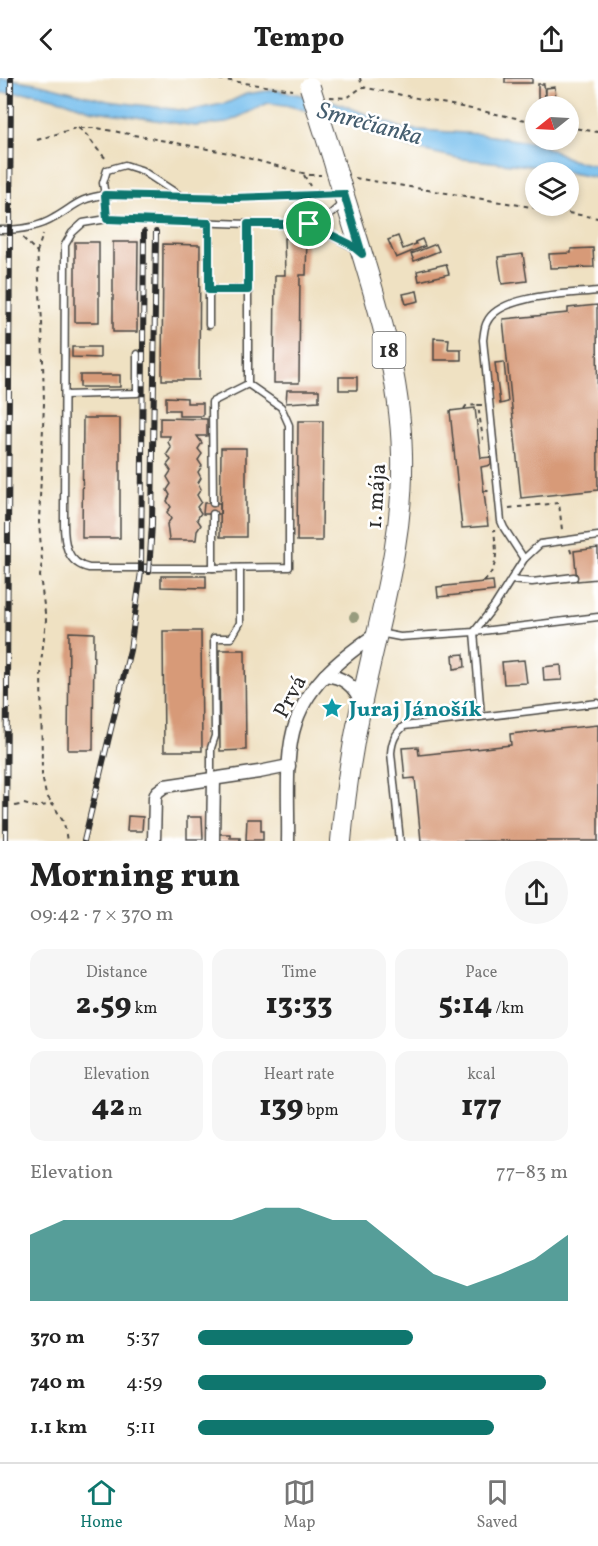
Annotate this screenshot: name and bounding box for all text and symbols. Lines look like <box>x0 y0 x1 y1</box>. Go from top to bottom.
text: Tempo <box>254 20 344 58</box>
icon: back <box>30 23 63 56</box>
icon: share <box>535 23 568 56</box>
water label: Smrečianka <box>313 95 426 155</box>
north arrow <box>525 96 579 150</box>
map controls <box>525 96 579 216</box>
button: layers <box>525 162 579 216</box>
pin <box>283 198 334 249</box>
icon: arrive <box>292 207 325 240</box>
road number: 18 <box>372 332 406 368</box>
street label: 1. mája <box>360 462 395 530</box>
street label: Prvá <box>267 670 315 724</box>
place label: Juraj Jánošík <box>348 695 482 726</box>
place icon: Juraj Jánošík <box>320 696 344 720</box>
text: Morning run <box>30 855 240 901</box>
button: share <box>505 861 568 924</box>
text: 09:42 · 7 × 370 m <box>30 901 174 929</box>
text: Distance <box>86 962 147 984</box>
text: Time <box>281 962 317 984</box>
text: Pace <box>465 962 497 984</box>
text: 2.59 <box>76 984 131 1026</box>
text: 13:33 <box>265 984 333 1026</box>
text: 5:14 <box>438 984 492 1026</box>
text: km <box>131 998 158 1020</box>
text: /km <box>492 998 524 1020</box>
text: Elevation <box>83 1064 150 1086</box>
text: Heart rate <box>264 1064 334 1086</box>
text: kcal <box>467 1064 496 1086</box>
text: 42 <box>91 1086 125 1128</box>
text: 139 <box>259 1086 303 1128</box>
text: 177 <box>461 1086 502 1128</box>
text: m <box>125 1100 142 1122</box>
text: bpm <box>303 1100 339 1122</box>
text: Elevation <box>30 1159 113 1187</box>
text: 77–83 m <box>496 1159 568 1187</box>
text: 370 m <box>30 1324 85 1352</box>
text: 5:37 <box>126 1324 160 1352</box>
text: 740 m <box>30 1369 85 1397</box>
text: 4:59 <box>126 1369 162 1397</box>
text: 1.1 km <box>30 1414 87 1442</box>
text: 5:11 <box>126 1414 156 1442</box>
tab: Home <box>80 1476 123 1534</box>
tab: Map <box>283 1476 316 1534</box>
tab: Saved <box>477 1476 518 1534</box>

